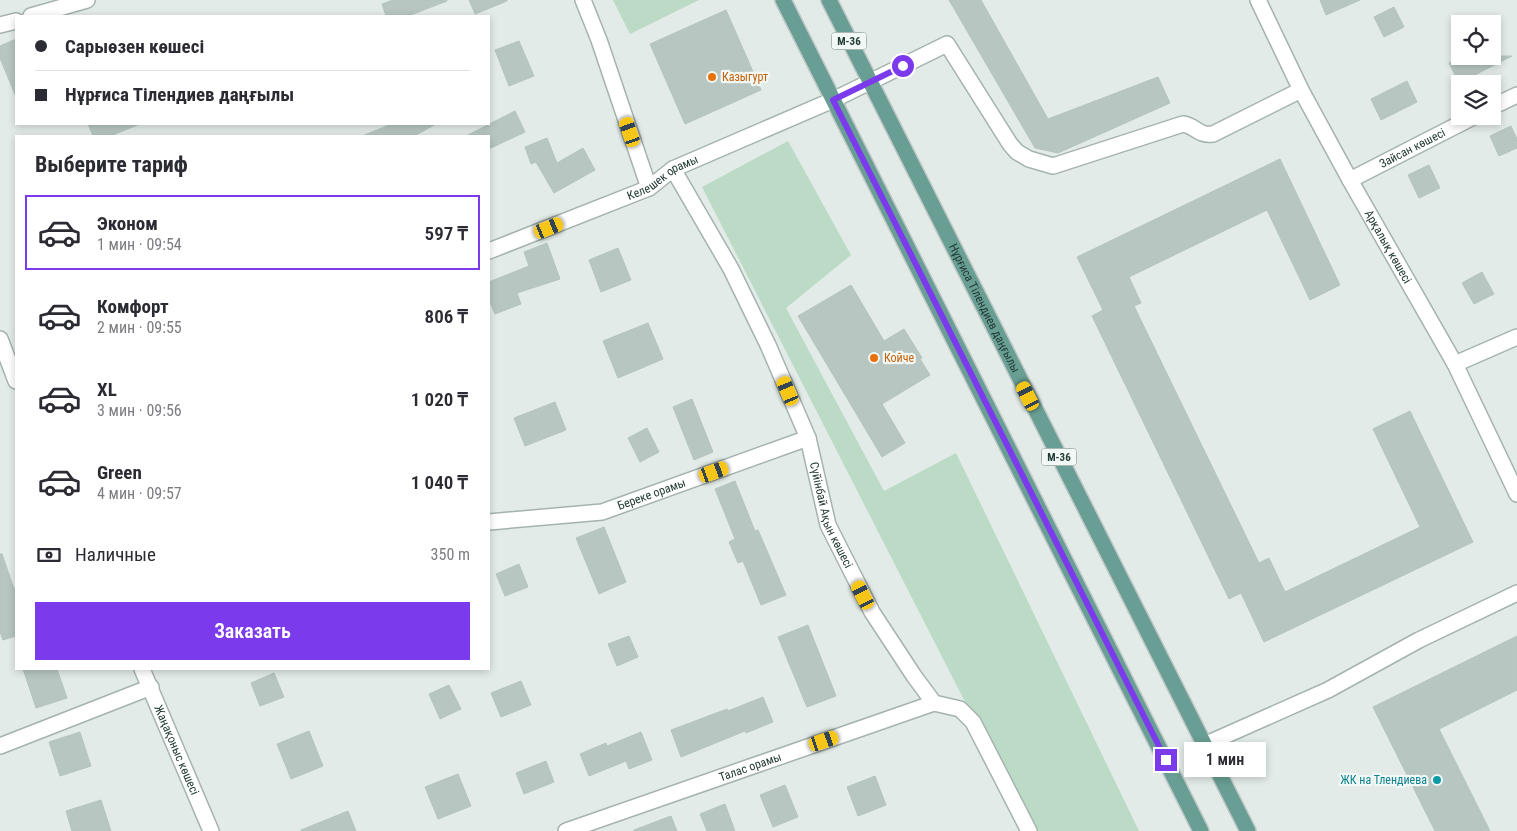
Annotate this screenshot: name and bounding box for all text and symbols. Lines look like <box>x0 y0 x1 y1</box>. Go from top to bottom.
map controls <box>1451 15 1501 125</box>
button: locate <box>1451 15 1501 65</box>
road number: M-36 <box>832 32 866 49</box>
text: Сарыөзен көшесі <box>65 35 204 58</box>
route start <box>892 55 914 77</box>
place label: Казыгурт <box>722 70 768 84</box>
marker: Казыгурт <box>706 71 718 83</box>
button: layers <box>1451 75 1501 125</box>
text: Нұрғиса Тілендиев даңғылы <box>65 83 294 106</box>
car <box>618 115 641 149</box>
street label: Зайсан көшесі <box>1377 125 1448 171</box>
text: Выберите тариф <box>35 152 188 177</box>
street label: Келешек орамы <box>625 152 700 203</box>
street label: Арқалық көшесі <box>1362 207 1415 286</box>
icon: car <box>37 210 82 255</box>
text: Эконом <box>97 212 158 235</box>
car <box>532 215 565 241</box>
text: 597 ₸ <box>425 222 468 245</box>
text: 1 мин · 09:54 <box>97 235 182 254</box>
street label: Нұрғиса Тілендиев даңғылы <box>946 241 1023 375</box>
icon: car <box>37 293 82 338</box>
text: Комфорт <box>97 295 169 318</box>
text: 806 ₸ <box>425 305 468 328</box>
text: 2 мин · 09:55 <box>97 318 182 337</box>
place label: Койче <box>884 351 914 365</box>
marker: Койче <box>868 352 880 364</box>
car <box>775 374 800 408</box>
icon: car <box>37 376 82 421</box>
text: XL <box>97 378 117 401</box>
car <box>1014 379 1041 413</box>
text: 1 020 ₸ <box>411 388 468 411</box>
text: 3 мин · 09:56 <box>97 401 182 420</box>
road number: M-36 <box>1042 448 1076 466</box>
icon: car <box>37 459 82 504</box>
car <box>697 460 730 484</box>
street label: Сүйінбай Ақын көшесі <box>807 460 856 570</box>
text: Green <box>97 461 142 484</box>
text: 1 040 ₸ <box>411 471 468 494</box>
street label: Береке орамы <box>615 476 687 513</box>
text: 4 мин · 09:57 <box>97 484 182 503</box>
icon: cash <box>35 541 63 569</box>
text: Наличные <box>75 543 156 566</box>
text: 350 m <box>431 545 470 564</box>
car <box>849 578 876 612</box>
button: Заказать <box>35 602 470 660</box>
street label: Жаңақоныс көшесі <box>151 703 202 797</box>
car <box>807 729 840 753</box>
callout: 1 мин <box>1184 742 1266 778</box>
route end <box>1155 749 1177 771</box>
street label: Талас орамы <box>717 750 783 784</box>
text: 1 мин <box>1206 750 1244 769</box>
place label: ЖК на Тлендиева <box>1340 773 1427 787</box>
marker: ЖК на Тлендиева <box>1431 774 1443 786</box>

